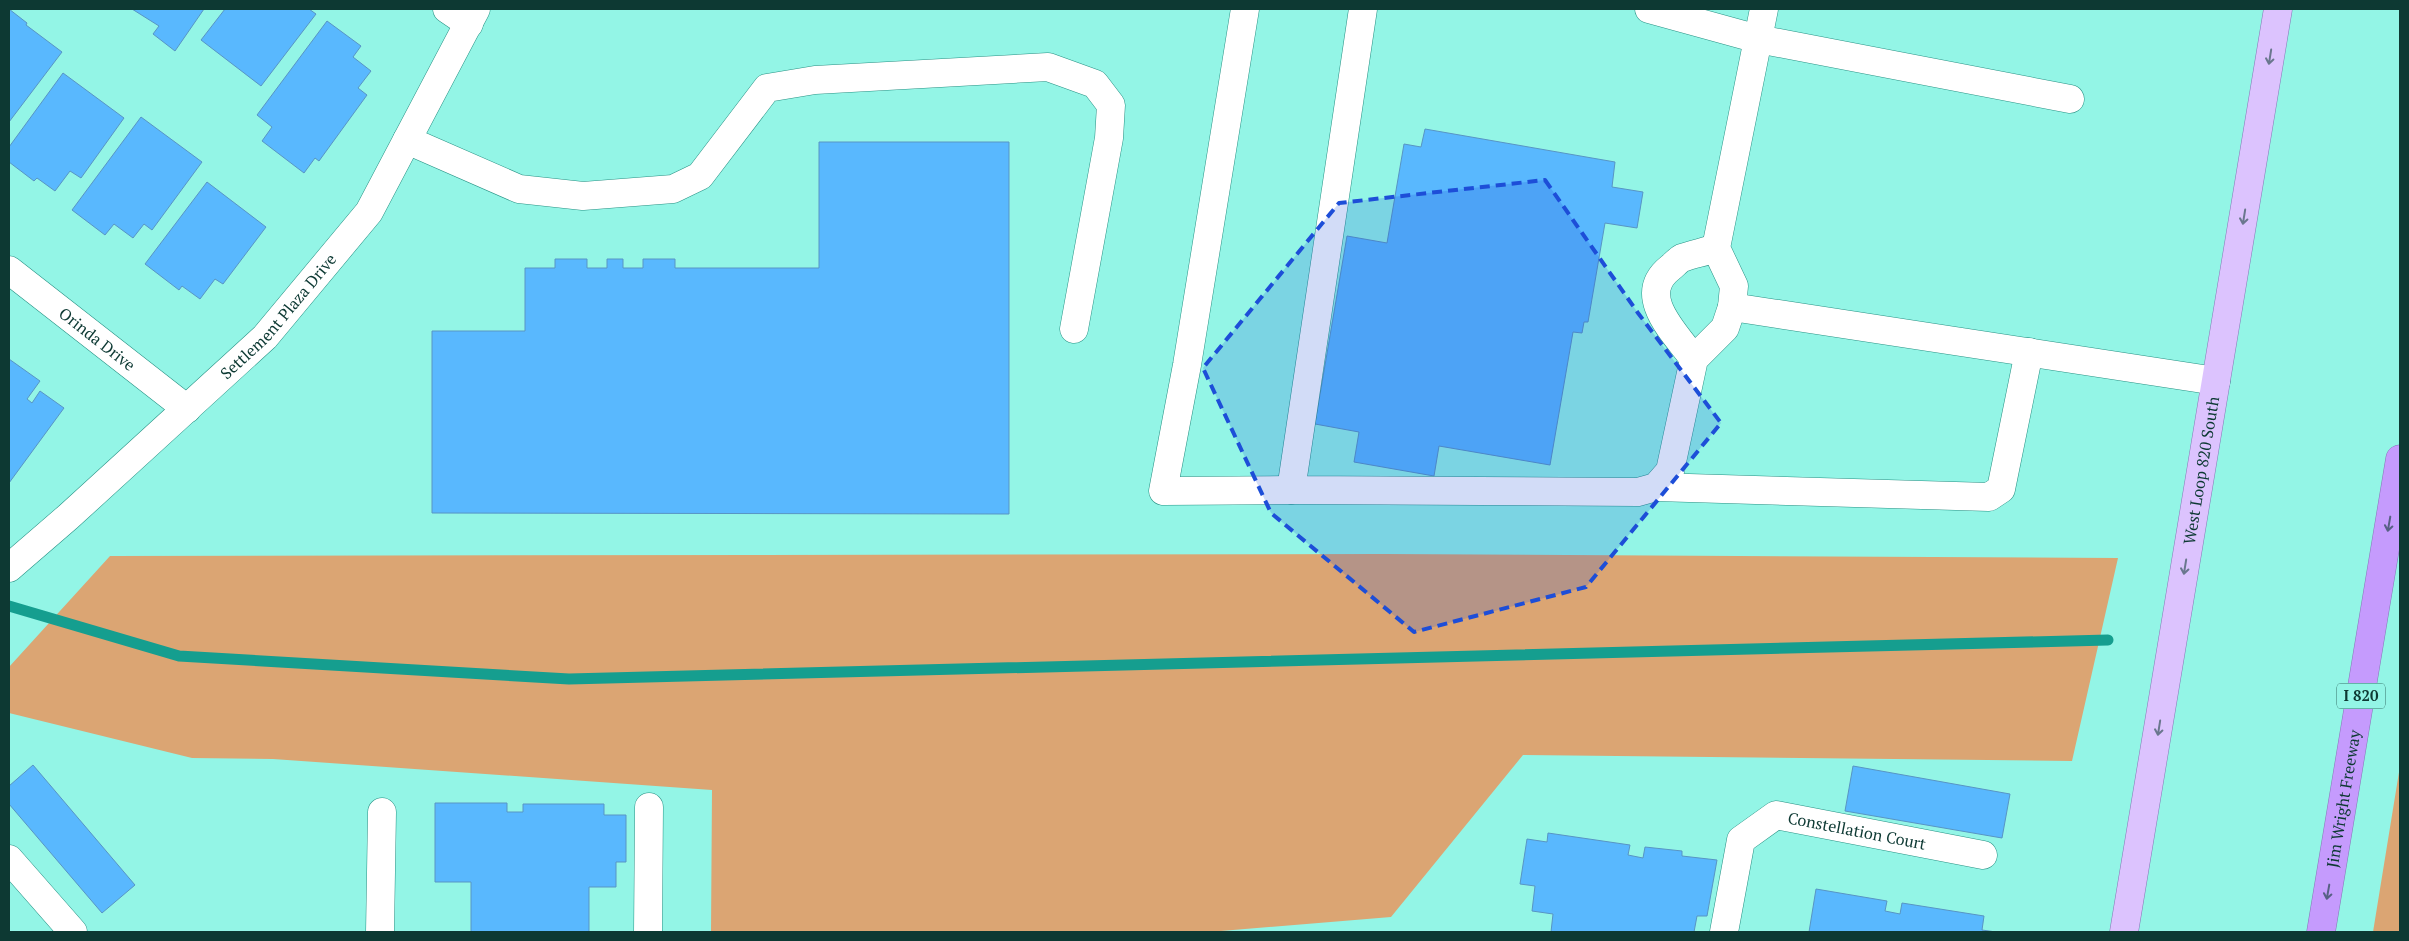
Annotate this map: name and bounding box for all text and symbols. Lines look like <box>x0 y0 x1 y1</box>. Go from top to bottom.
one-way arrow <box>2265 48 2275 64</box>
one-way arrow <box>2238 209 2248 225</box>
street label: Settlement Plaza Drive <box>215 249 341 384</box>
street label: Orinda Drive <box>54 302 140 376</box>
street label: West Loop 820 South <box>2178 394 2224 546</box>
one-way arrow <box>2384 516 2394 532</box>
one-way arrow <box>2180 559 2190 575</box>
road number: I 820 <box>2337 684 2385 708</box>
one-way arrow <box>2153 719 2163 735</box>
street label: Jim Wright Freeway <box>2321 727 2366 869</box>
street label: Constellation Court <box>1786 807 1928 855</box>
one-way arrow <box>2322 883 2332 899</box>

